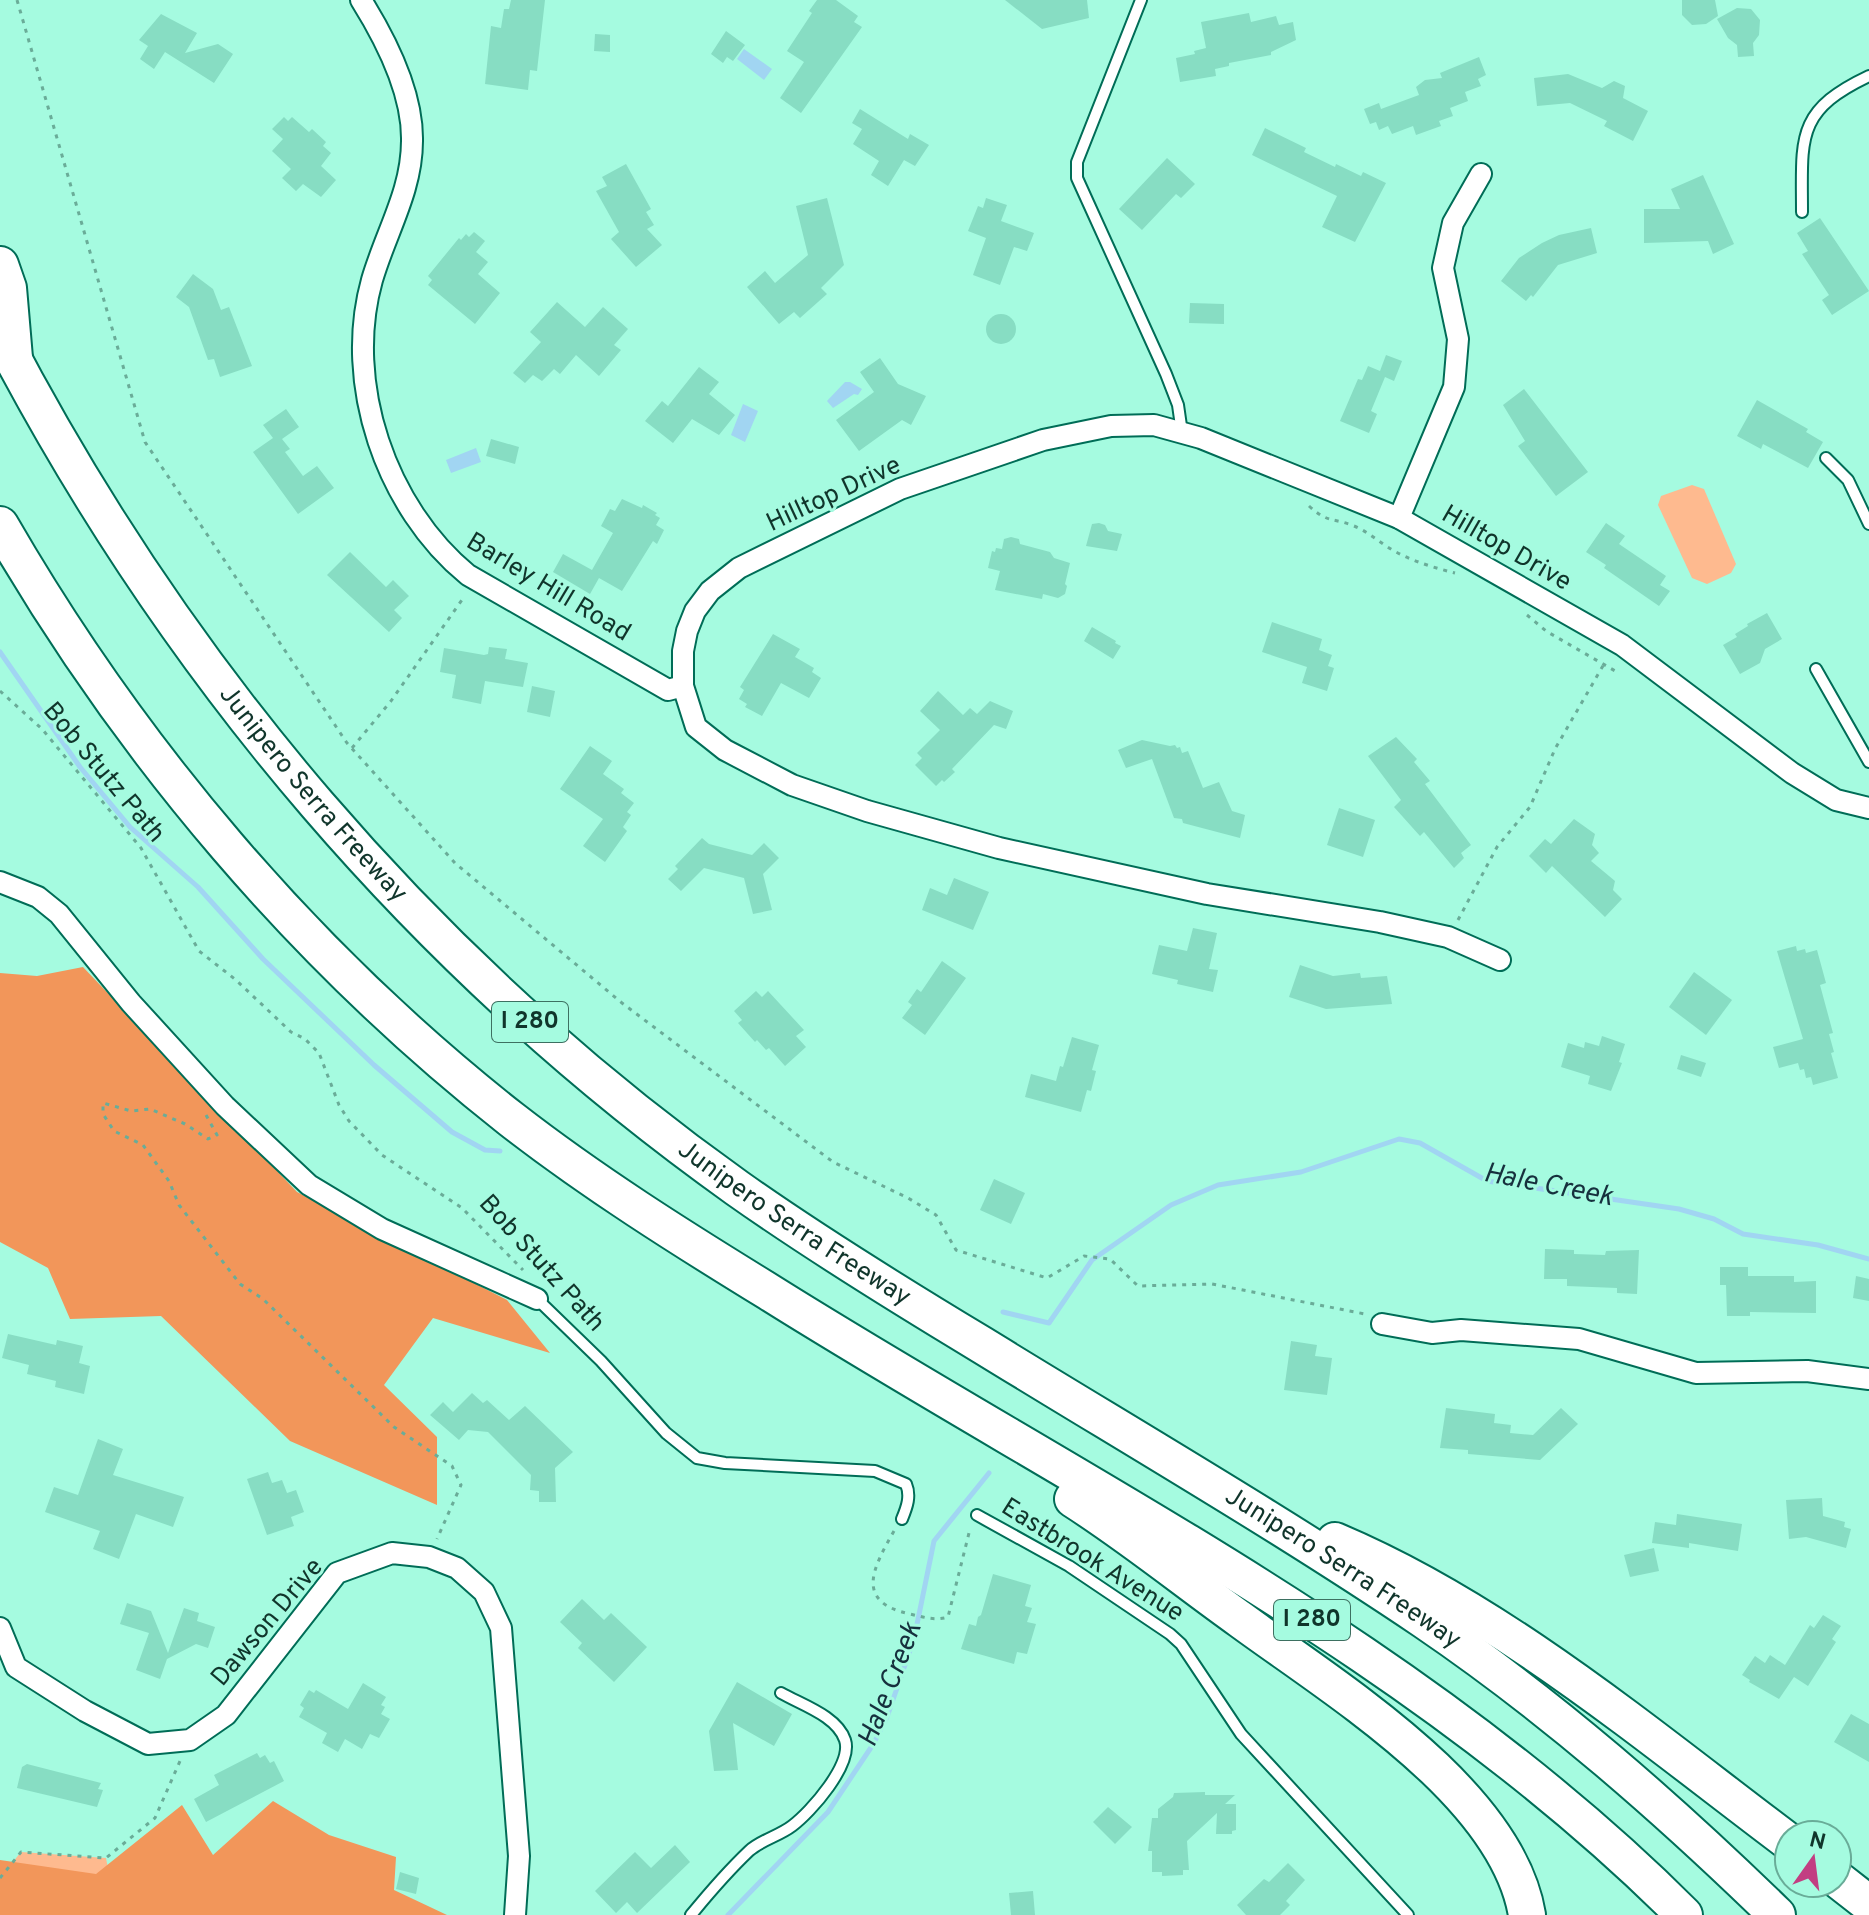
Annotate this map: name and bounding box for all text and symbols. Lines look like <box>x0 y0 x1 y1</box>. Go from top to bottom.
street label: Hilltop Drive <box>761 449 907 541</box>
street label: Hilltop Drive <box>1435 499 1577 599</box>
street label: Barley Hill Road <box>460 526 636 650</box>
street label: Junipero Serra Freeway <box>211 679 414 910</box>
street label: Bob Stutz Path <box>35 696 171 850</box>
road number: I 280 <box>492 1002 568 1042</box>
street label: Junipero Serra Freeway <box>671 1133 917 1314</box>
water label: Hale Creek <box>1480 1156 1617 1216</box>
street label: Bob Stutz Path <box>471 1188 611 1340</box>
street label: Junipero Serra Freeway <box>1219 1480 1467 1657</box>
street label: Eastbrook Avenue <box>994 1491 1190 1631</box>
street label: Dawson Drive <box>205 1552 331 1694</box>
road number: I 280 <box>1274 1600 1350 1640</box>
water label: Hale Creek <box>851 1617 932 1752</box>
north arrow <box>1773 1819 1853 1899</box>
text: N <box>1806 1827 1828 1857</box>

